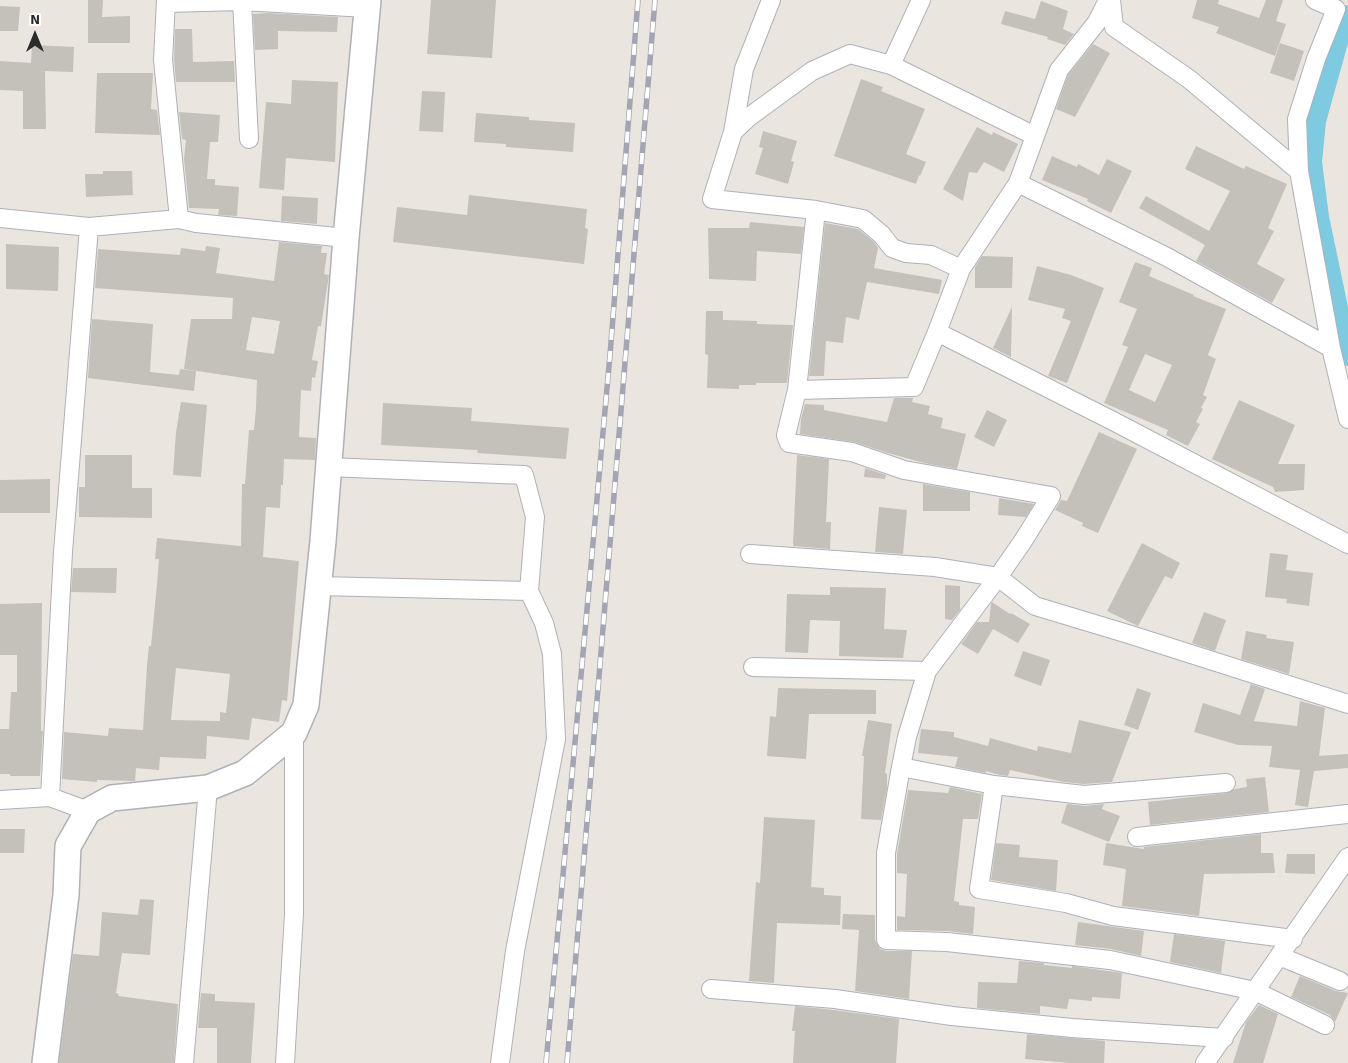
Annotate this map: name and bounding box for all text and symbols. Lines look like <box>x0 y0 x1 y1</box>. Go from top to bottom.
north arrow <box>10 10 60 60</box>
text: N <box>30 11 40 28</box>

